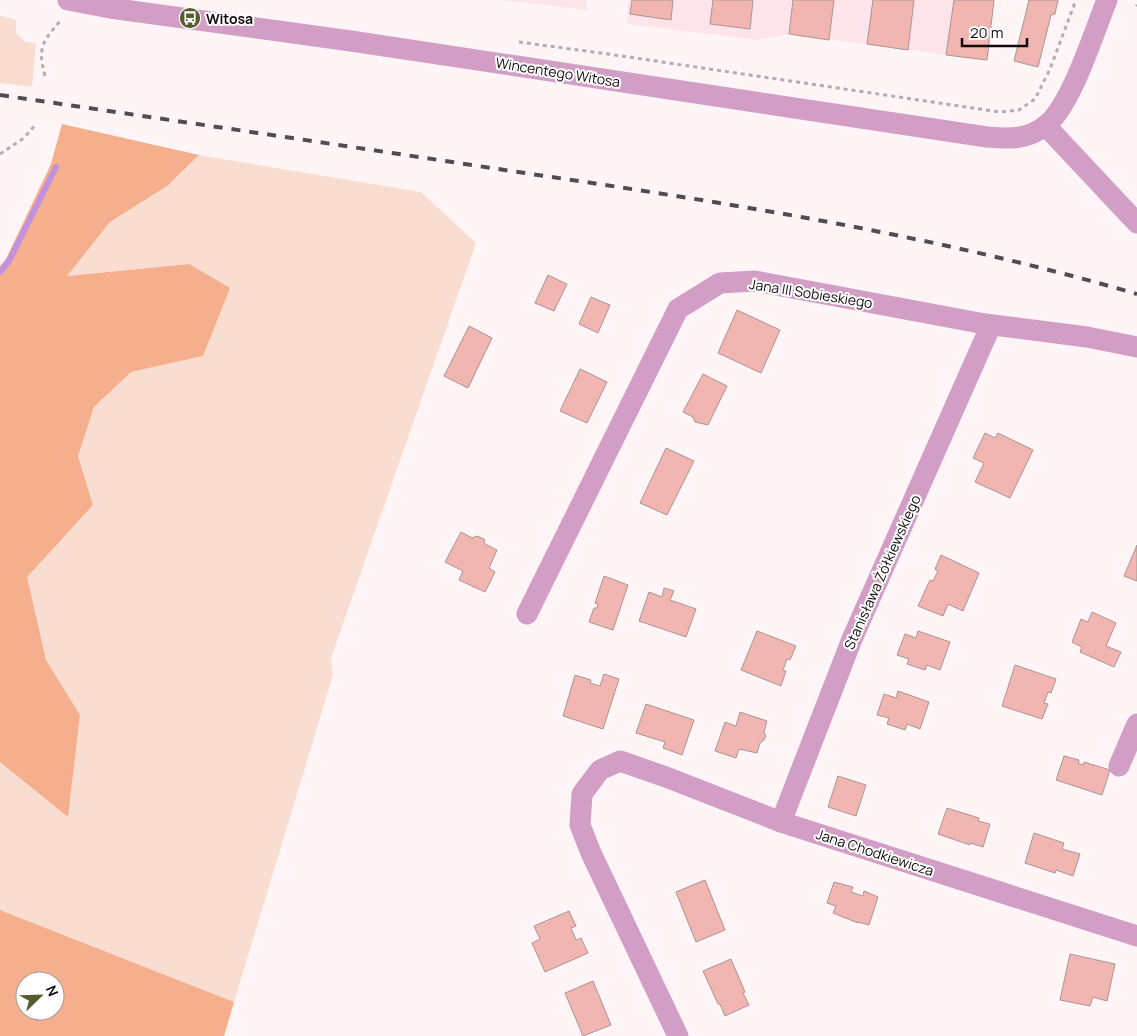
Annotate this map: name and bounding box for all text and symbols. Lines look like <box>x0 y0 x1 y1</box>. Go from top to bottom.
bus stop icon: Witosa <box>178 6 202 30</box>
place label: Witosa <box>206 9 253 28</box>
scale bar <box>962 15 1027 47</box>
text: 20 m <box>970 22 1003 43</box>
street label: Wincentego Witosa <box>494 53 622 91</box>
street label: Jana III Sobieskiego <box>748 274 874 312</box>
street label: Stanisława Żółkiewskiego <box>839 492 925 652</box>
street label: Jana Chodkiewicza <box>814 824 936 880</box>
north arrow <box>15 971 65 1021</box>
text: N <box>42 982 63 999</box>

